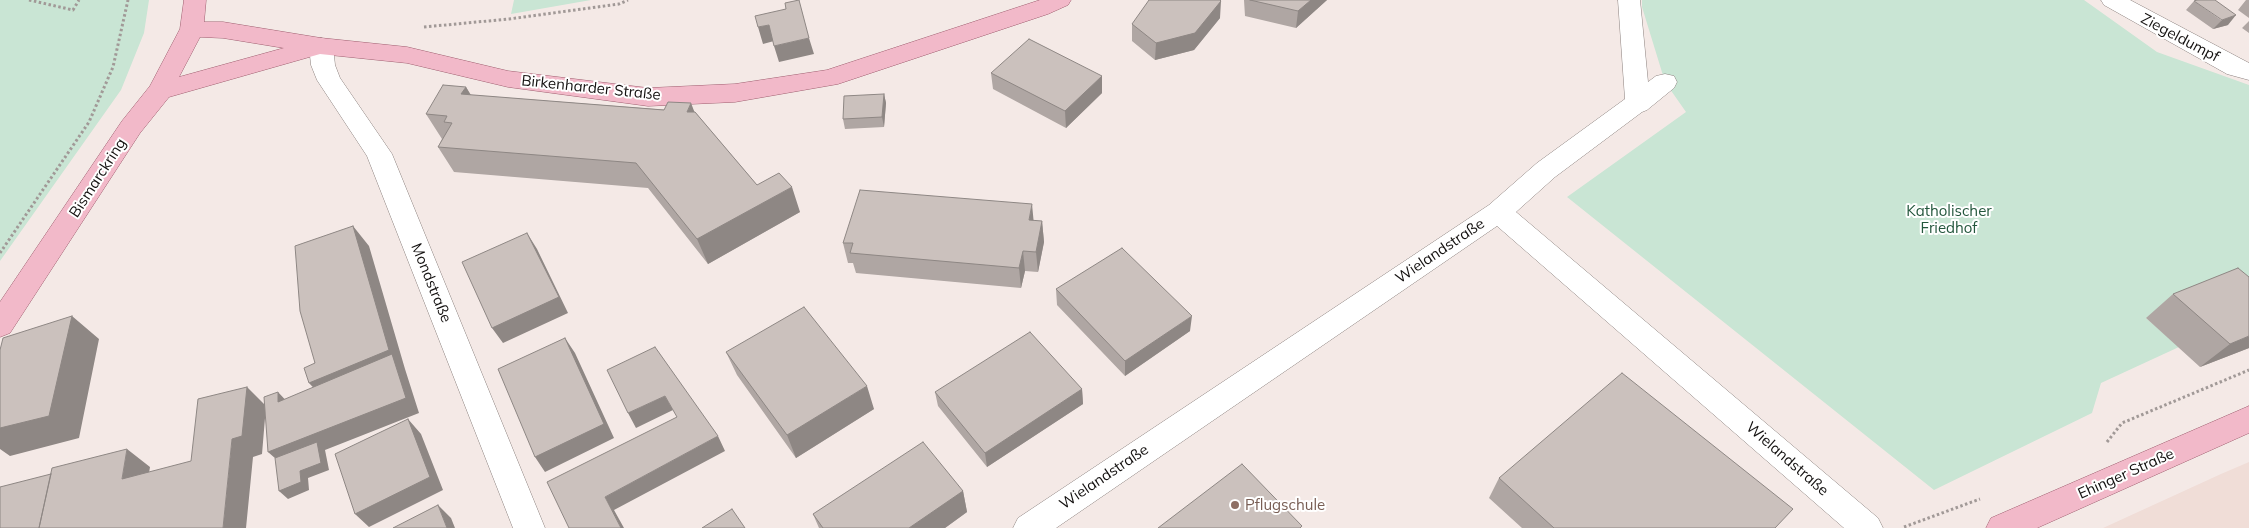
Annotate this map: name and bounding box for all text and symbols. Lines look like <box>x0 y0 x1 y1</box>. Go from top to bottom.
street label: Ziegeldumpf <box>2138 10 2222 66</box>
street label: Birkenharder Straße <box>520 72 662 104</box>
street label: Bismarckring <box>66 135 130 221</box>
park label: Katholischer Friedhof <box>1906 202 1992 237</box>
street label: Wielandstraße <box>1392 215 1488 287</box>
street label: Mondstraße <box>407 241 455 325</box>
street label: Wielandstraße <box>1742 418 1832 500</box>
street label: Wielandstraße <box>1056 441 1152 513</box>
street label: Ehinger Straße <box>2075 445 2177 503</box>
place label: Pflugschule <box>1245 496 1325 514</box>
marker: Pflugschule <box>1229 499 1241 511</box>

